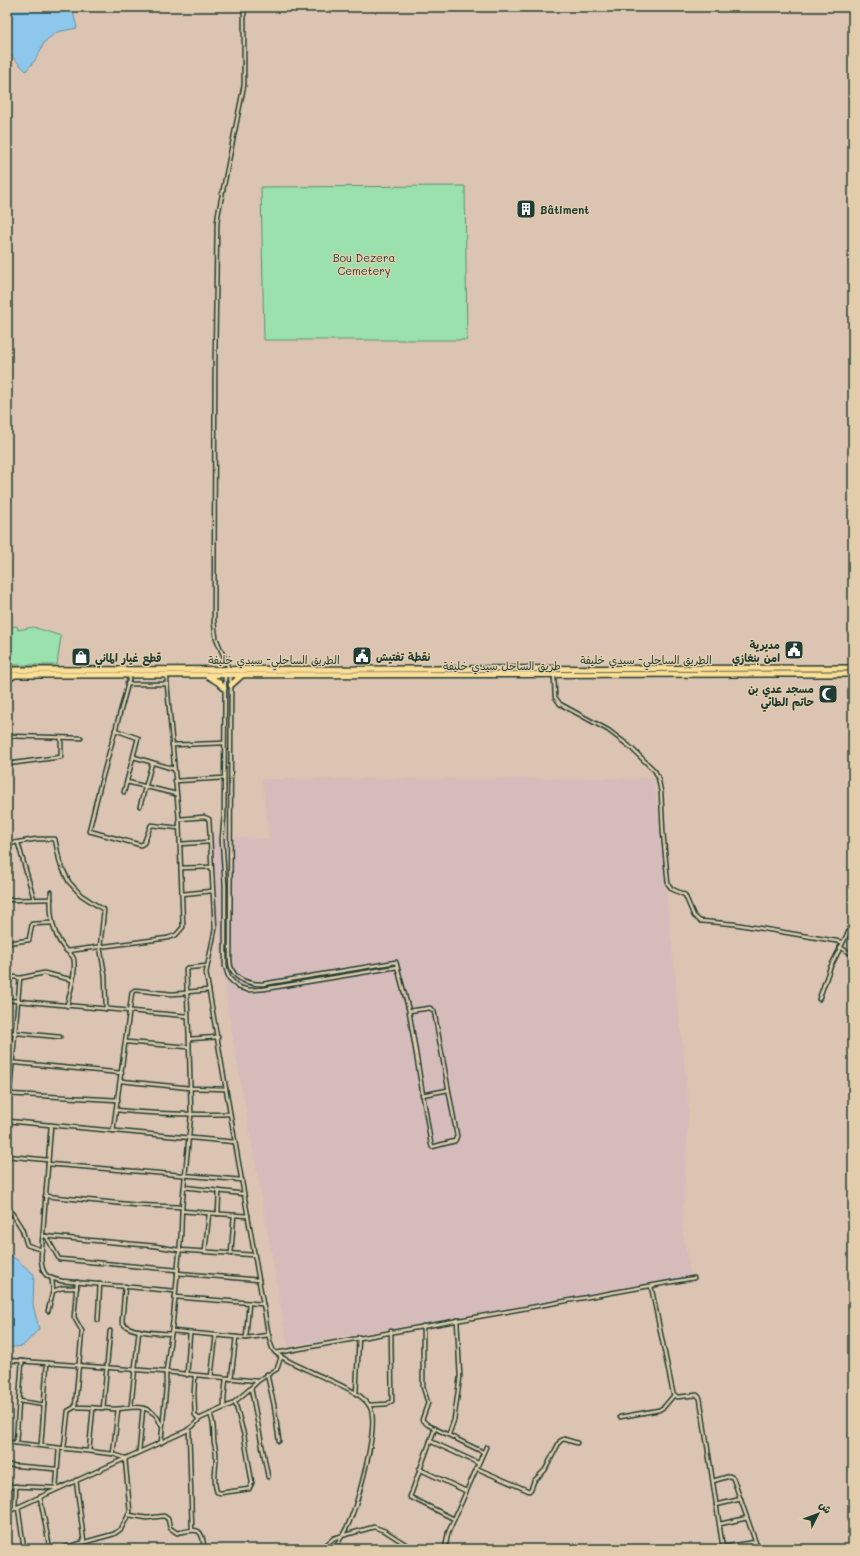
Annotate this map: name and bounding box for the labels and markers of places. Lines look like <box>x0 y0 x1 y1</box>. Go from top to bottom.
building icon: Bâtiment <box>515 198 537 220</box>
place label: Bâtiment <box>540 202 589 217</box>
place label: مديرية امن بنغازي <box>732 637 780 667</box>
public building icon: مديرية امن بنغازي <box>783 639 805 661</box>
public building icon: نقطة تفتيش <box>351 645 373 667</box>
shop icon: قطع غيار الماني <box>70 646 92 668</box>
place label: نقطة تفتيش <box>376 649 431 664</box>
place label: قطع غيار الماني <box>95 650 162 668</box>
place label: مسجد عدي بن حاتم الطائي <box>748 681 814 712</box>
mosque icon: مسجد عدي بن حاتم الطائي <box>817 683 839 705</box>

